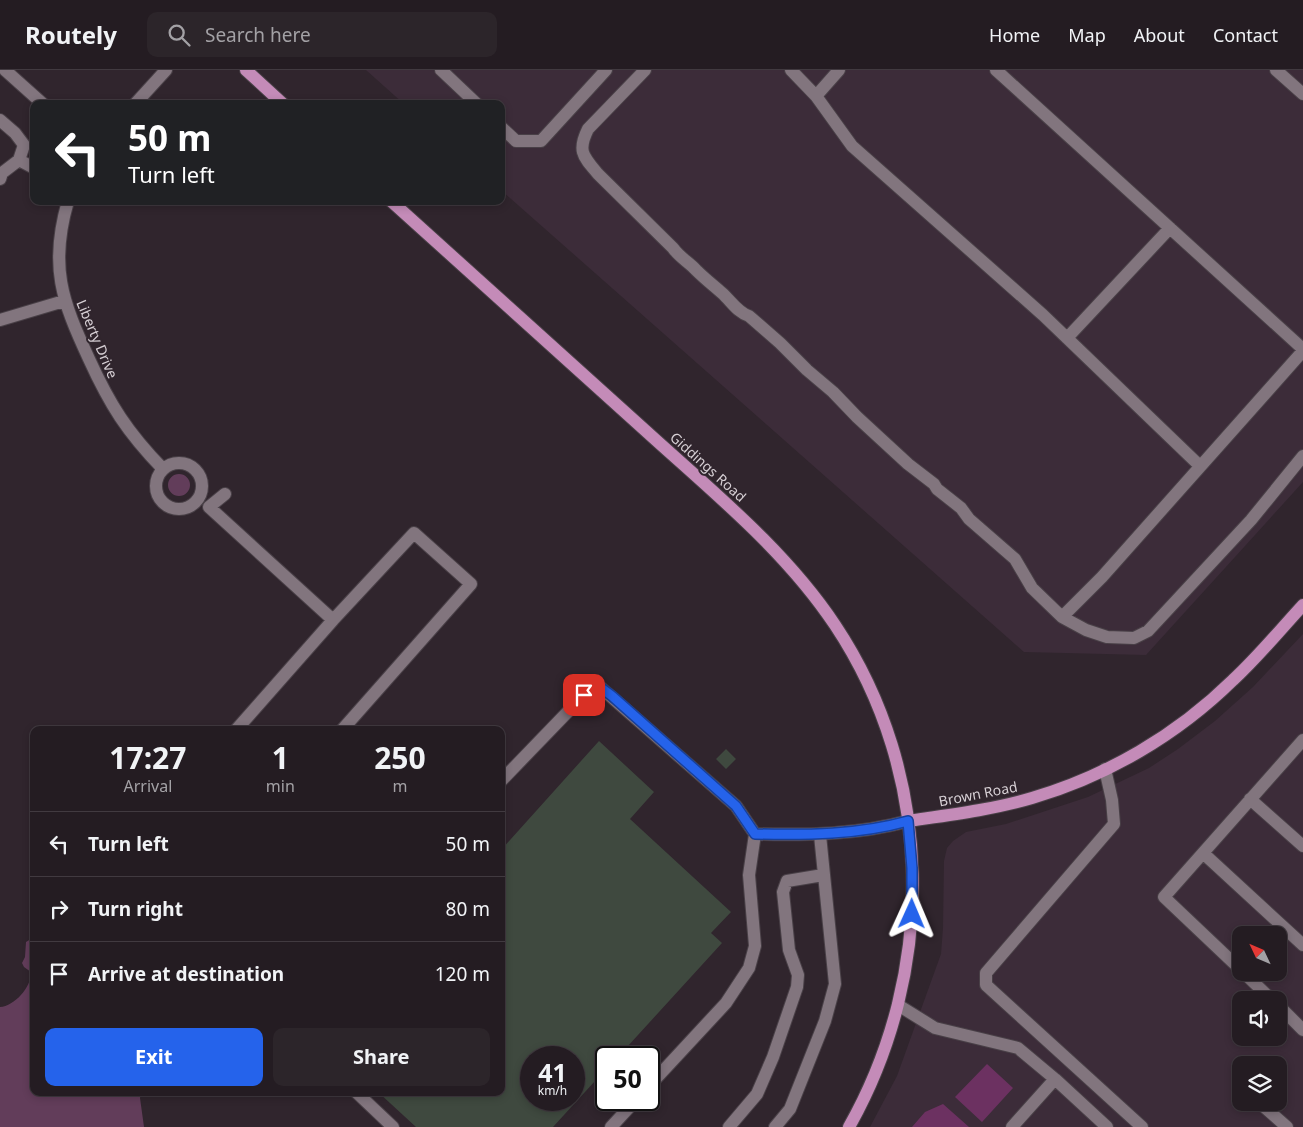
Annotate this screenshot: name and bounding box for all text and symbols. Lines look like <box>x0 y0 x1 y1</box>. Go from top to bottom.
search box <box>147 12 497 57</box>
text: Routely <box>25 18 117 51</box>
icon: search <box>165 21 193 49</box>
text: Search here <box>205 22 311 48</box>
text: Home <box>989 23 1040 47</box>
text: Map <box>1068 23 1106 47</box>
text: About <box>1134 23 1185 47</box>
text: Contact <box>1213 23 1278 47</box>
text: 50 m <box>128 114 211 161</box>
icon: left <box>45 120 110 185</box>
text: Turn left <box>128 159 215 189</box>
street label: Liberty Drive <box>72 297 123 381</box>
street label: Giddings Road <box>666 427 750 506</box>
pin <box>563 674 605 716</box>
icon: arrive <box>570 681 598 709</box>
text: 17:27 <box>109 737 186 778</box>
text: 1 <box>272 737 289 778</box>
text: 250 <box>374 737 426 778</box>
text: Arrival <box>123 775 172 797</box>
text: min <box>266 775 295 797</box>
text: m <box>392 775 407 797</box>
street label: Brown Road <box>937 777 1019 810</box>
icon: left <box>45 830 73 858</box>
text: Turn left <box>88 831 169 857</box>
text: 50 m <box>446 831 490 857</box>
position arrow <box>885 887 937 939</box>
icon: right <box>45 895 73 923</box>
text: Turn right <box>88 896 183 922</box>
text: 80 m <box>446 896 490 922</box>
north arrow <box>1232 926 1288 981</box>
map controls <box>1232 926 1287 1111</box>
icon: arrive <box>45 960 73 988</box>
text: Arrive at destination <box>88 961 284 987</box>
text: 120 m <box>435 961 490 987</box>
button: sound <box>1232 991 1287 1046</box>
button: Exit <box>45 1028 263 1086</box>
button: Share <box>273 1028 490 1086</box>
speed limit sign: 50 <box>595 1046 660 1111</box>
text: 41 <box>538 1055 567 1089</box>
button: layers <box>1232 1056 1287 1111</box>
text: km/h <box>538 1082 567 1099</box>

